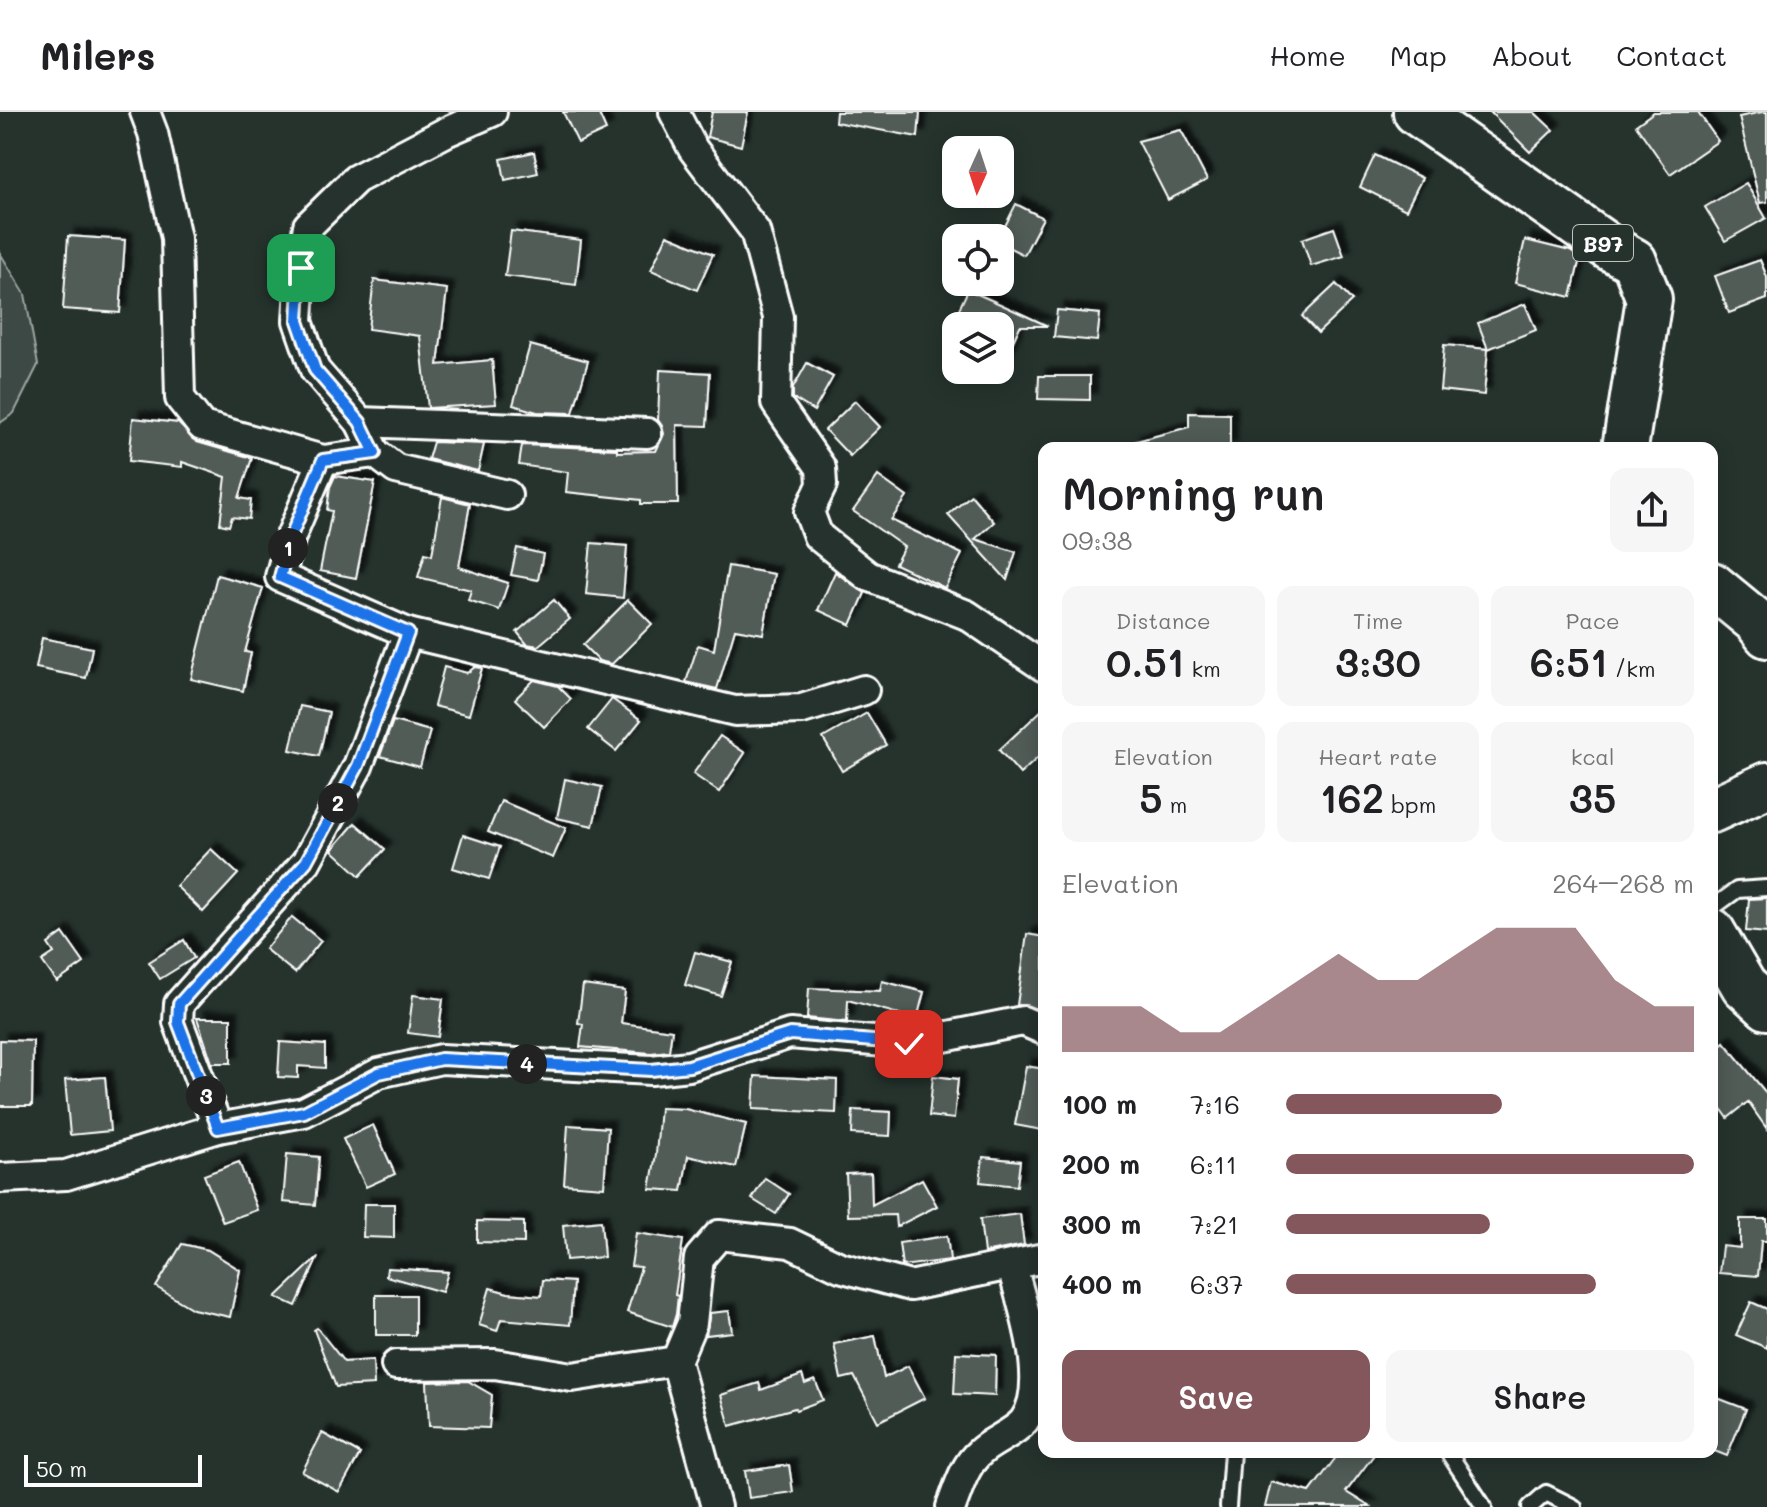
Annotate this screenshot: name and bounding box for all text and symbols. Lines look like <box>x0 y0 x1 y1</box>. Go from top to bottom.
text: Milers <box>40 30 155 80</box>
text: Home <box>1270 37 1346 73</box>
text: Map <box>1390 37 1447 73</box>
text: About <box>1491 37 1572 73</box>
text: Contact <box>1616 37 1727 73</box>
north arrow <box>942 136 1014 208</box>
map controls <box>942 136 1014 384</box>
button: locate <box>942 224 1014 296</box>
road number: B97 <box>1573 225 1633 261</box>
pin <box>267 234 335 302</box>
icon: arrive <box>279 246 323 290</box>
button: layers <box>942 312 1014 384</box>
text: Morning run <box>1062 464 1325 521</box>
button: share <box>1610 468 1694 552</box>
text: 09:38 <box>1062 523 1132 557</box>
pin: 1 <box>268 528 308 568</box>
text: 1 <box>283 533 293 562</box>
text: Distance <box>1116 606 1211 635</box>
text: Time <box>1353 606 1403 635</box>
text: Pace <box>1566 606 1620 635</box>
text: 0.51 <box>1106 635 1185 687</box>
text: 3:30 <box>1335 635 1421 687</box>
text: 6:51 <box>1530 635 1608 687</box>
text: km <box>1185 654 1221 683</box>
text: /km <box>1608 654 1656 683</box>
text: Elevation <box>1114 742 1213 771</box>
text: Heart rate <box>1319 742 1437 771</box>
text: kcal <box>1571 742 1615 771</box>
text: 5 <box>1139 771 1163 823</box>
text: 162 <box>1320 771 1384 823</box>
text: 35 <box>1569 771 1616 823</box>
pin: 2 <box>318 783 358 823</box>
text: 2 <box>332 788 344 817</box>
text: m <box>1163 790 1187 819</box>
text: bpm <box>1384 790 1436 819</box>
text: Elevation <box>1062 866 1179 900</box>
text: 264–268 m <box>1552 866 1694 900</box>
pin <box>875 1010 943 1078</box>
icon: check <box>887 1022 931 1066</box>
pin: 4 <box>507 1044 547 1084</box>
text: 4 <box>520 1049 534 1078</box>
pin: 3 <box>186 1076 226 1116</box>
text: 3 <box>199 1081 213 1110</box>
text: 100 m <box>1062 1087 1137 1121</box>
text: 7:16 <box>1190 1087 1240 1121</box>
text: 200 m <box>1062 1147 1140 1181</box>
text: 6:11 <box>1190 1147 1237 1181</box>
text: 300 m <box>1062 1207 1141 1241</box>
text: 7:21 <box>1190 1207 1239 1241</box>
text: 400 m <box>1062 1267 1142 1301</box>
text: 6:37 <box>1190 1267 1243 1301</box>
button: Save <box>1062 1350 1370 1442</box>
button: Share <box>1386 1350 1694 1442</box>
scale bar <box>24 1451 202 1487</box>
text: 50 m <box>36 1454 87 1483</box>

